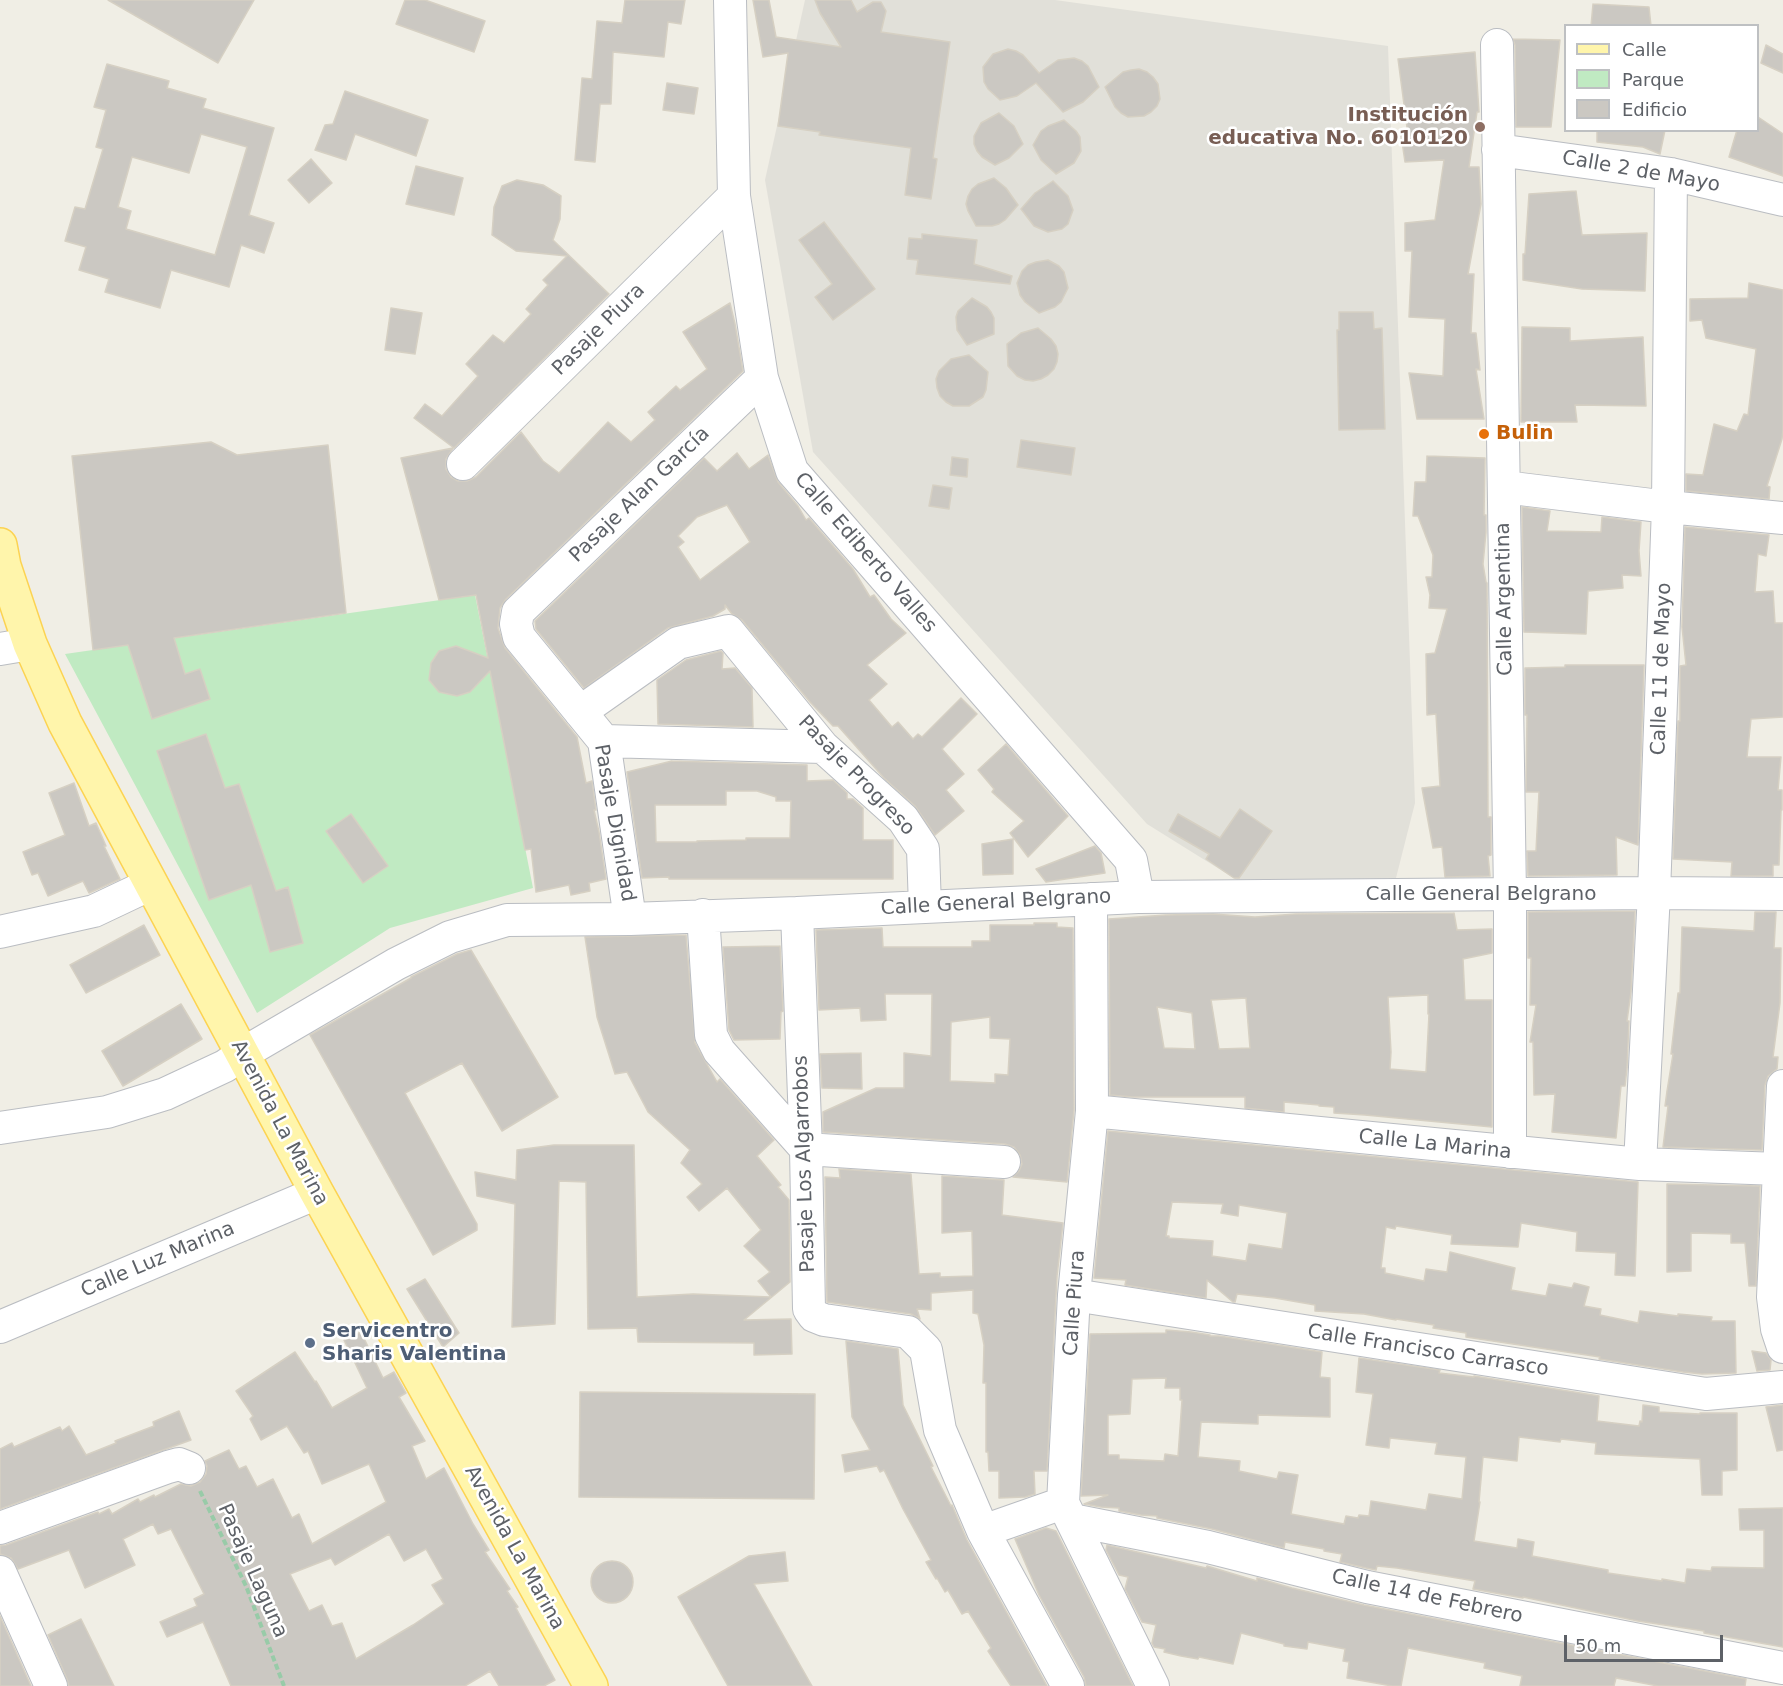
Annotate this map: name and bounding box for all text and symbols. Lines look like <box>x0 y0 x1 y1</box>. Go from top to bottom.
legend <box>1564 24 1759 132</box>
text: Calle <box>1622 39 1667 60</box>
text: Parque <box>1622 69 1684 90</box>
text: Edificio <box>1622 99 1687 120</box>
place label: Institución educativa No. 6010120 <box>1208 104 1468 151</box>
marker: Institución educativa No. 6010120 <box>1473 120 1487 134</box>
street label: Calle 2 de Mayo <box>1560 146 1722 198</box>
street label: Pasaje Piura <box>548 279 650 381</box>
street label: Pasaje Alan García <box>565 422 715 568</box>
place label: Bulin <box>1496 422 1553 446</box>
marker: Bulin <box>1477 427 1491 441</box>
street label: Calle Ediberto Valles <box>789 468 941 638</box>
street label: Calle Argentina <box>1492 522 1518 676</box>
street label: Calle 11 de Mayo <box>1647 582 1677 756</box>
street label: Pasaje Progreso <box>793 711 919 841</box>
street label: Pasaje Dignidad <box>588 742 640 904</box>
street label: Calle General Belgrano <box>1366 883 1596 907</box>
street label: Calle General Belgrano <box>880 885 1112 921</box>
street label: Avenida La Marina <box>225 1036 333 1210</box>
street label: Pasaje Los Algarrobos <box>789 1055 821 1273</box>
street label: Calle La Marina <box>1357 1125 1513 1165</box>
street label: Calle Luz Marina <box>78 1217 238 1303</box>
street label: Calle Piura <box>1059 1249 1091 1357</box>
place label: Servicentro Sharis Valentina <box>322 1320 506 1367</box>
street label: Calle Francisco Carrasco <box>1306 1320 1550 1382</box>
marker: Servicentro Sharis Valentina <box>303 1336 317 1350</box>
street label: Avenida La Marina <box>459 1462 569 1634</box>
street label: Pasaje Laguna <box>212 1500 292 1642</box>
street label: Calle 14 de Febrero <box>1329 1565 1525 1629</box>
scale bar <box>1567 1623 1726 1661</box>
text: 50 m <box>1575 1635 1621 1656</box>

